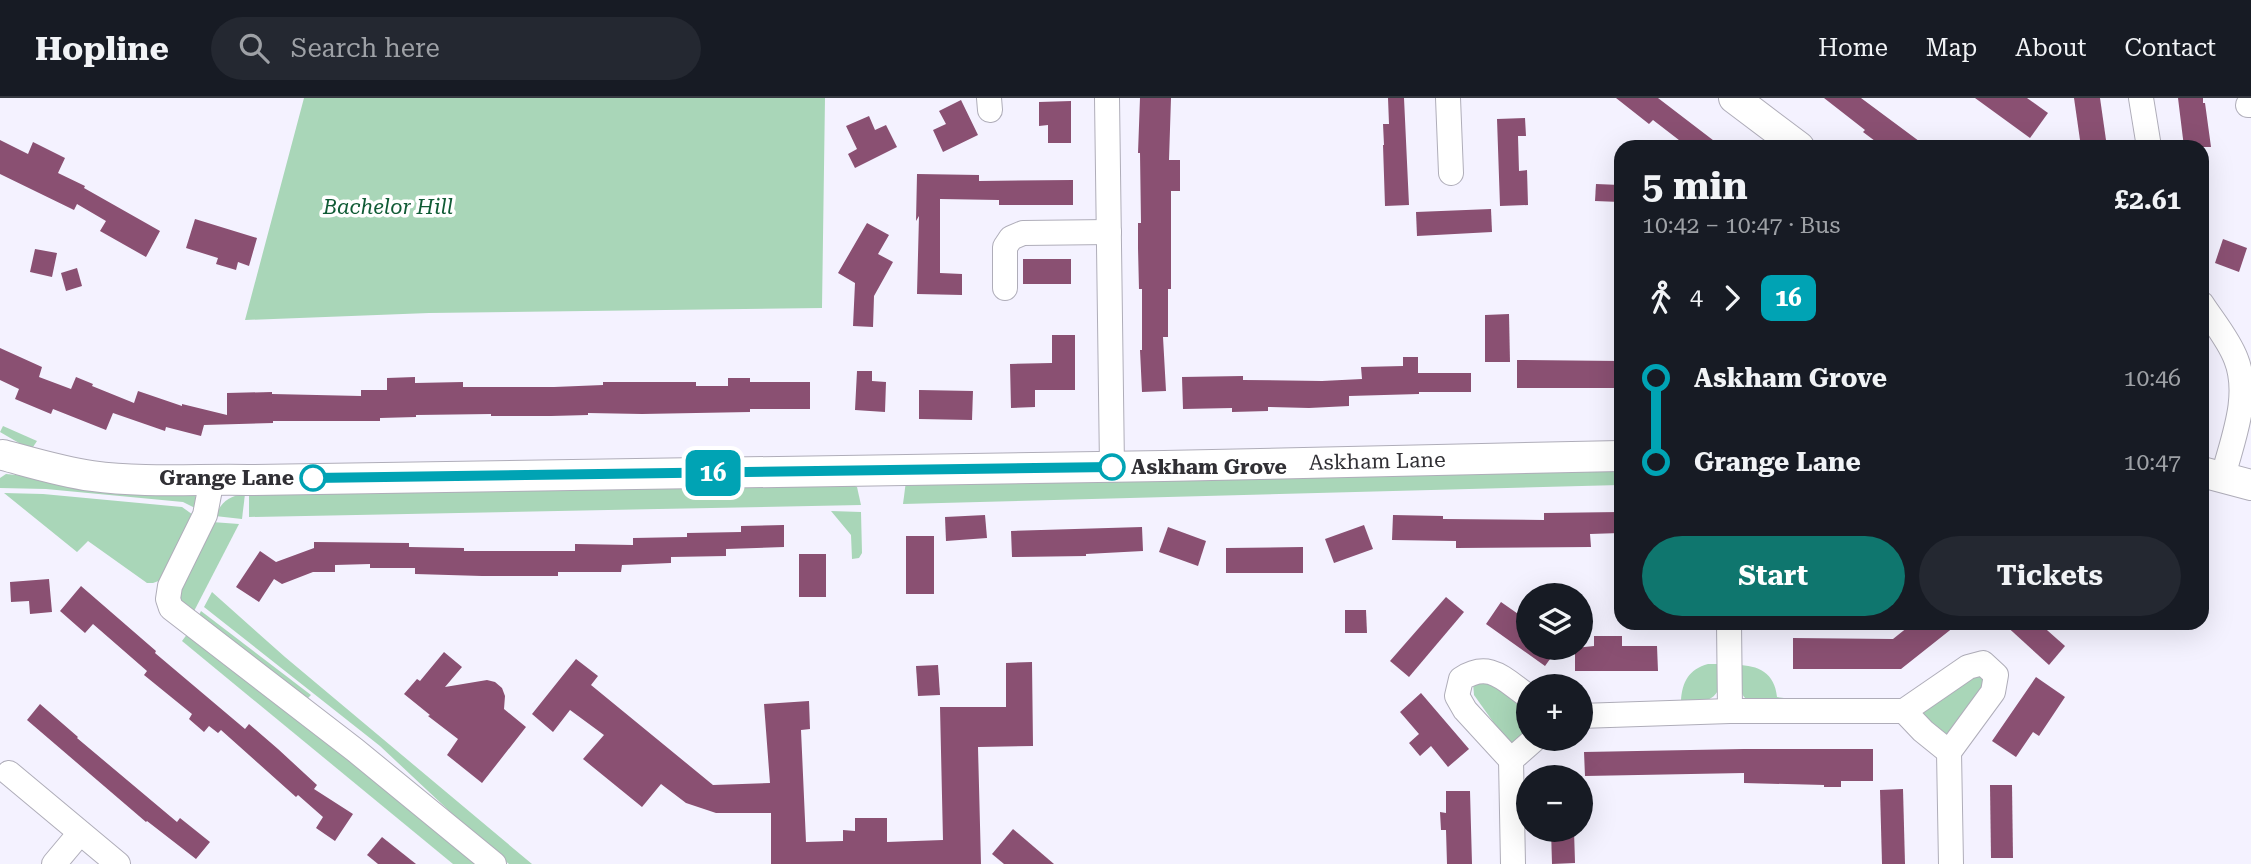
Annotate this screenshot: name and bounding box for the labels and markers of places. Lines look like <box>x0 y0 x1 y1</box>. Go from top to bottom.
marker: Askham Grove <box>1099 454 1125 480</box>
place label: Askham Grove <box>1131 455 1287 479</box>
marker: Grange Lane <box>300 465 326 491</box>
place label: Grange Lane <box>159 466 294 490</box>

